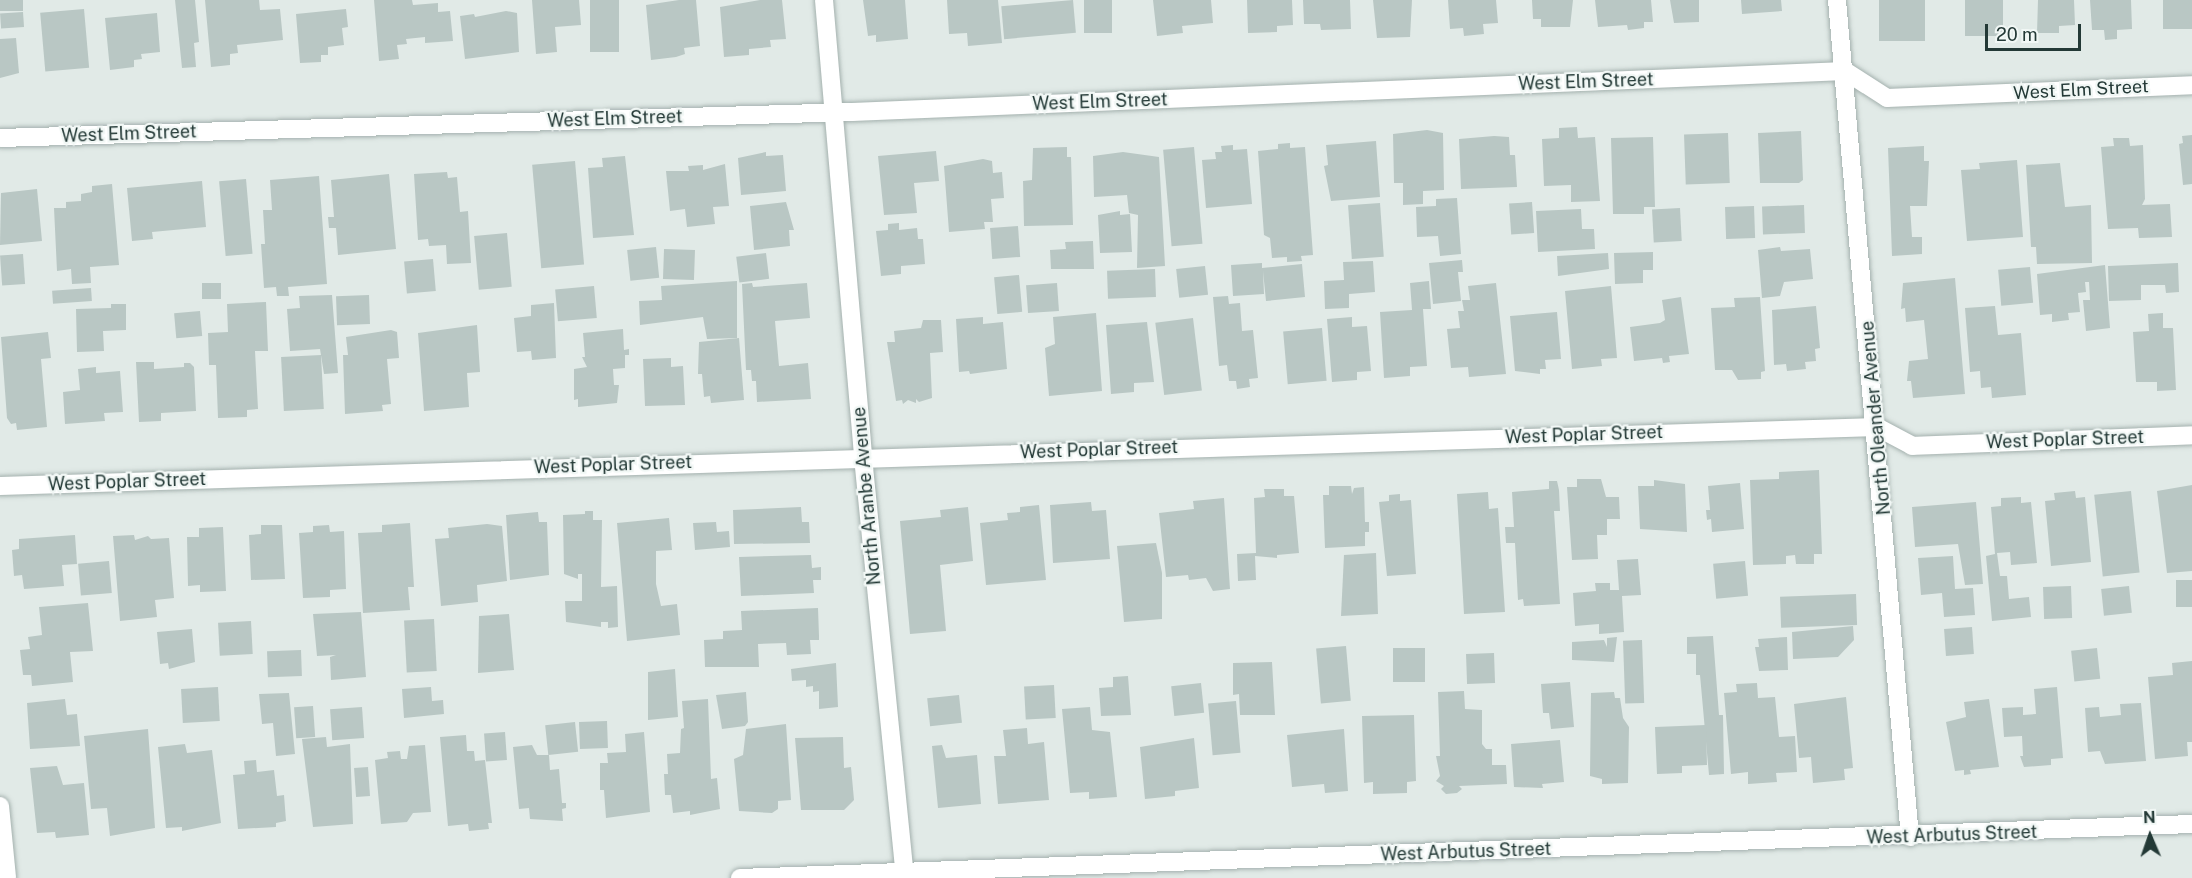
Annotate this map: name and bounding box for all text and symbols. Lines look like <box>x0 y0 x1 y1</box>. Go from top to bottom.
scale bar <box>1988 12 2084 50</box>
text: 20 m <box>1996 24 2038 45</box>
street label: West Elm Street <box>1518 69 1654 95</box>
street label: West Elm Street <box>2013 76 2149 104</box>
street label: West Elm Street <box>1032 89 1168 115</box>
street label: West Elm Street <box>547 106 683 132</box>
street label: West Elm Street <box>61 121 197 147</box>
street label: North Oleander Avenue <box>1857 320 1895 516</box>
street label: North Aranbe Avenue <box>848 406 886 586</box>
street label: West Poplar Street <box>1505 421 1663 449</box>
street label: West Poplar Street <box>1986 426 2144 454</box>
street label: West Poplar Street <box>1020 436 1178 464</box>
street label: West Poplar Street <box>534 451 692 479</box>
street label: West Poplar Street <box>48 468 206 496</box>
north arrow <box>2120 806 2180 866</box>
text: N <box>2143 808 2156 827</box>
street label: West Arbutus Street <box>1866 821 2038 849</box>
street label: West Arbutus Street <box>1380 838 1552 866</box>

